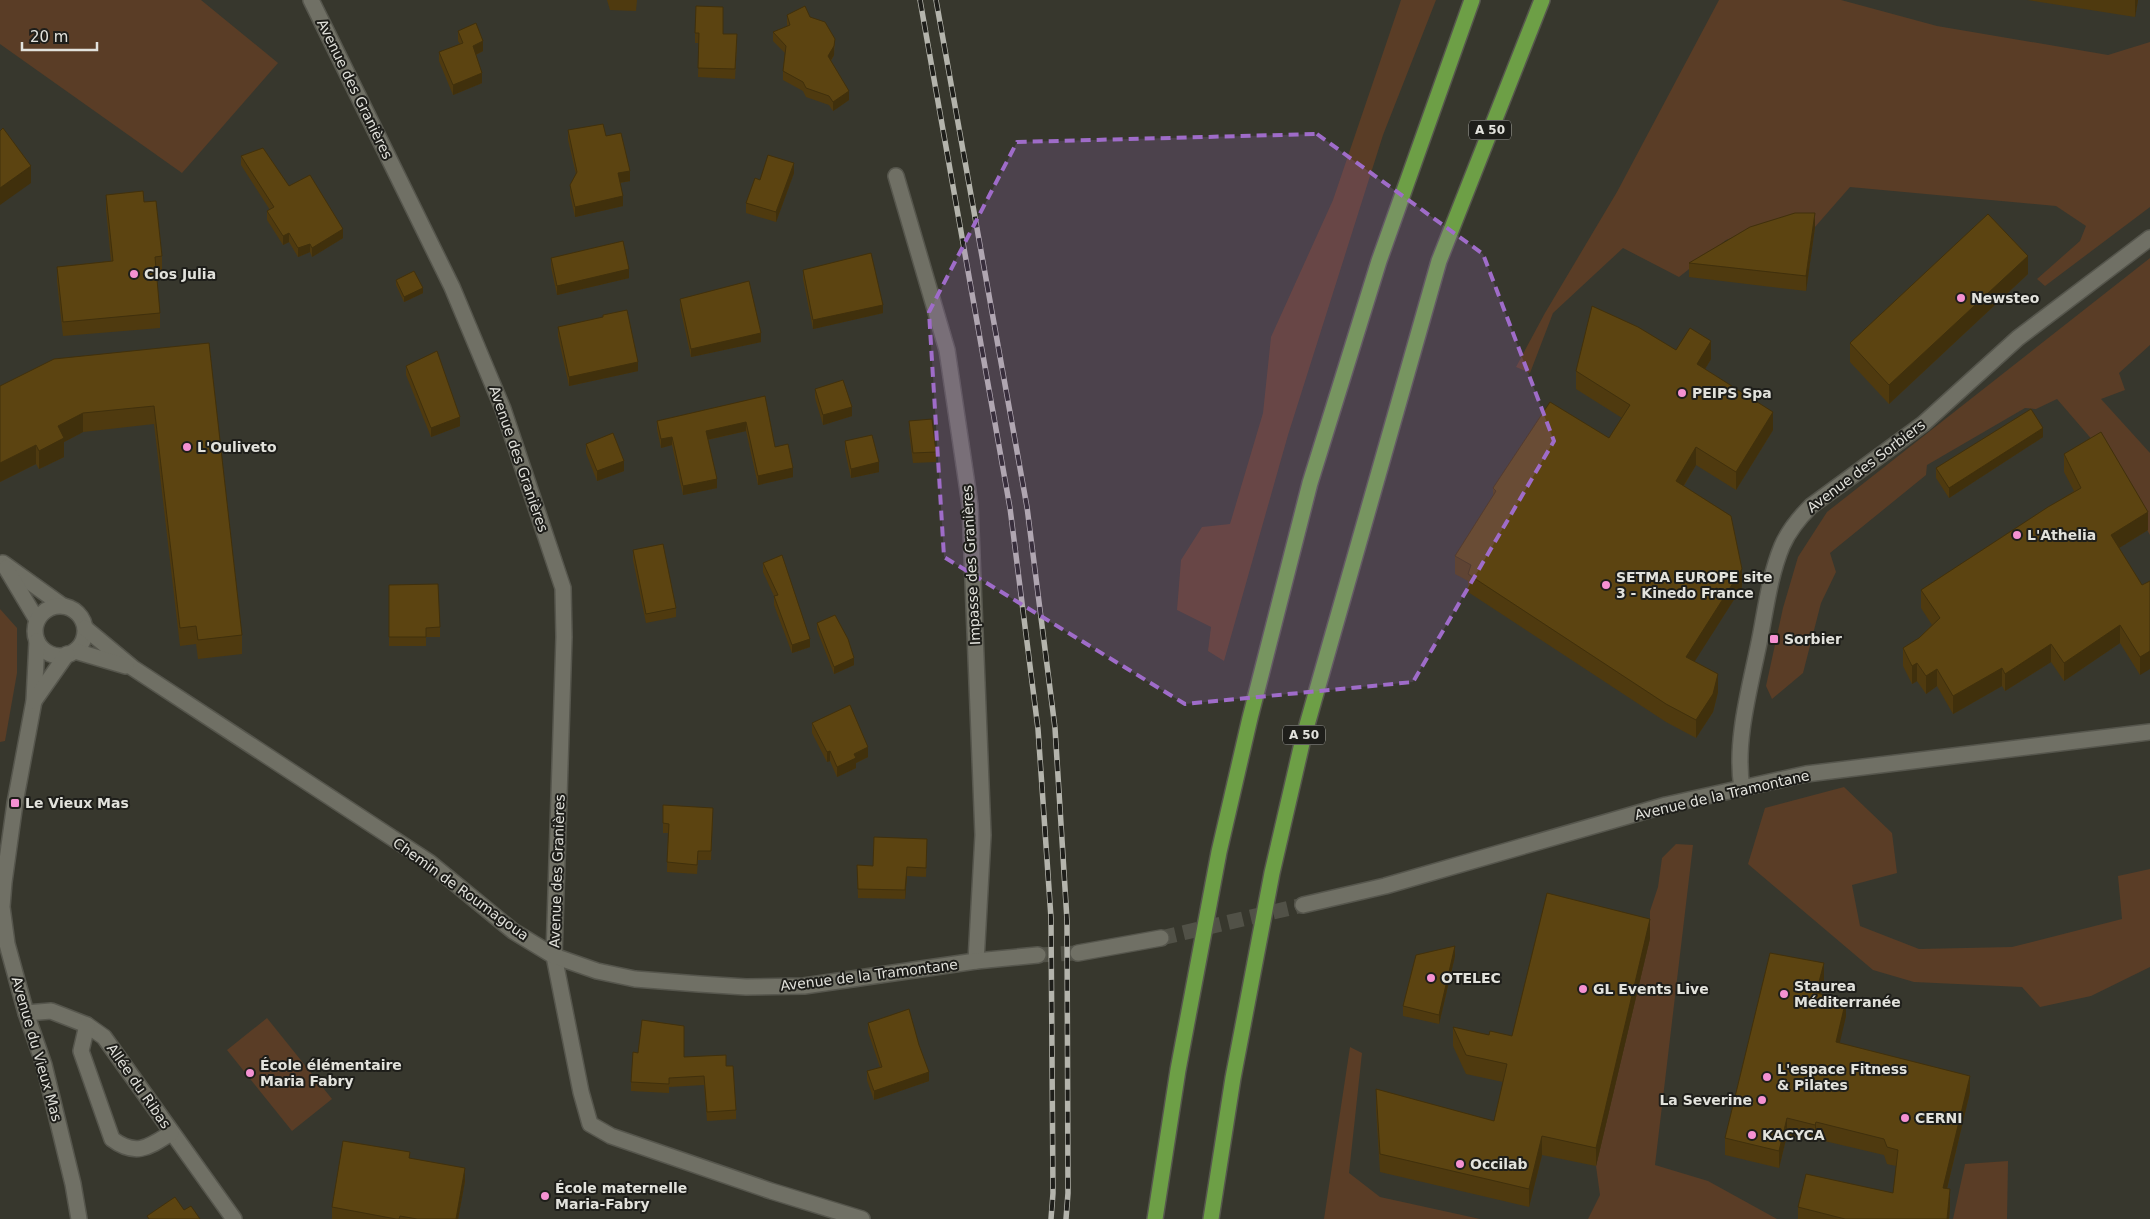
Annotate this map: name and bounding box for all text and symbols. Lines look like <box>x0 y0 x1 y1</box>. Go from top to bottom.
street label: Avenue des Granières <box>314 16 396 162</box>
scale bar <box>22 20 98 52</box>
text: 20 m <box>30 28 68 46</box>
road number: A 50 <box>1469 120 1511 140</box>
place label: Clos Julia <box>144 266 216 282</box>
marker: Clos Julia <box>128 268 140 280</box>
place label: Newsteo <box>1971 290 2040 306</box>
marker: Newsteo <box>1955 292 1967 304</box>
street label: Avenue des Granières <box>486 384 552 534</box>
place label: PEIPS Spa <box>1692 385 1772 401</box>
marker: PEIPS Spa <box>1676 387 1688 399</box>
street label: Avenue des Sorbiers <box>1804 416 1928 516</box>
place label: L'Ouliveto <box>197 439 277 455</box>
marker: L'Ouliveto <box>181 441 193 453</box>
street label: Impasse des Granières <box>959 485 983 645</box>
place label: L'Athelia <box>2027 527 2096 543</box>
marker: L'Athelia <box>2011 529 2023 541</box>
place label: SETMA EUROPE site 3 - Kinedo France <box>1616 569 1772 601</box>
marker: SETMA EUROPE site 3 - Kinedo France <box>1600 579 1612 591</box>
place label: Sorbier <box>1784 631 1842 647</box>
marker: Sorbier <box>1768 633 1780 645</box>
road number: A 50 <box>1283 726 1325 744</box>
street label: Avenue de la Tramontane <box>1633 767 1811 823</box>
street label: Avenue des Granières <box>546 794 568 948</box>
place label: Le Vieux Mas <box>25 795 129 811</box>
marker: Le Vieux Mas <box>9 797 21 809</box>
street label: Chemin de Roumagoua <box>390 834 532 944</box>
street label: Avenue de la Tramontane <box>779 956 959 994</box>
place label: OTELEC <box>1441 970 1501 986</box>
marker: OTELEC <box>1425 972 1437 984</box>
street label: Avenue du Vieux Mas <box>9 975 65 1123</box>
place label: Staurea Méditerranée <box>1794 978 1901 1010</box>
place label: GL Events Live <box>1593 981 1709 997</box>
marker: GL Events Live <box>1577 983 1589 995</box>
marker: Staurea Méditerranée <box>1778 988 1790 1000</box>
street label: Allée du Ribas <box>104 1041 174 1131</box>
place label: École élémentaire Maria Fabry <box>260 1057 402 1089</box>
place label: L'espace Fitness & Pilates <box>1777 1061 1907 1093</box>
marker: École élémentaire Maria Fabry <box>244 1067 256 1079</box>
marker: L'espace Fitness & Pilates <box>1761 1071 1773 1083</box>
place label: La Severine <box>1659 1092 1752 1108</box>
marker: La Severine <box>1756 1094 1768 1106</box>
place label: CERNI <box>1915 1110 1963 1126</box>
marker: CERNI <box>1899 1112 1911 1124</box>
place label: KACYCA <box>1762 1127 1825 1143</box>
marker: KACYCA <box>1746 1129 1758 1141</box>
place label: Occilab <box>1470 1156 1528 1172</box>
marker: Occilab <box>1454 1158 1466 1170</box>
place label: École maternelle Maria-Fabry <box>555 1180 687 1212</box>
marker: École maternelle Maria-Fabry <box>539 1190 551 1202</box>

